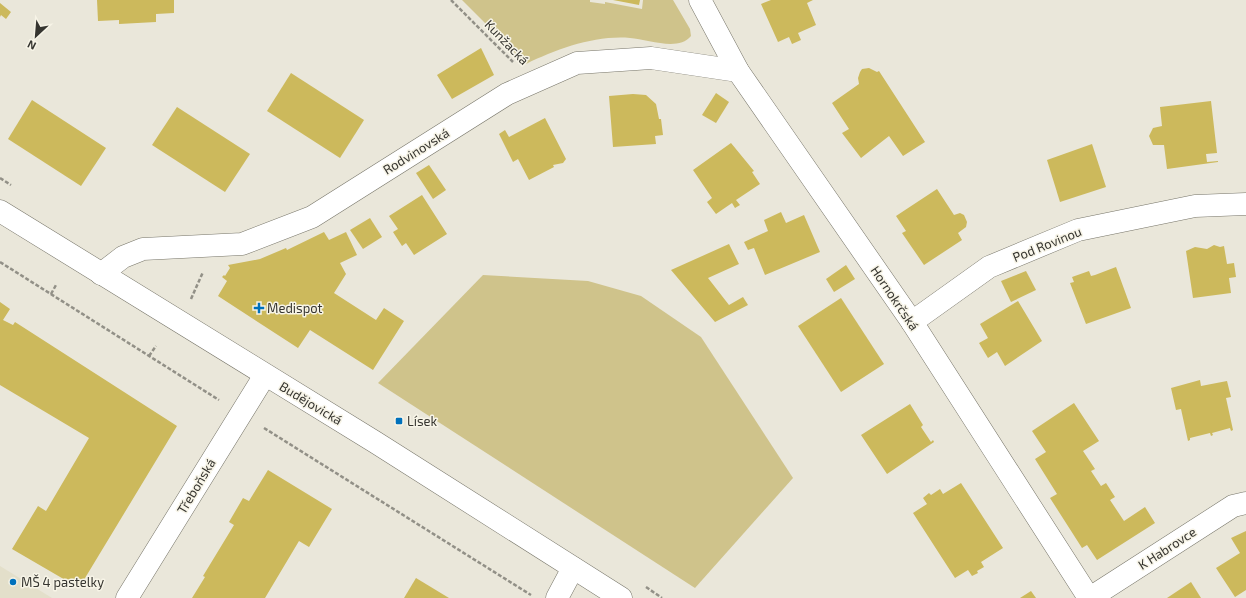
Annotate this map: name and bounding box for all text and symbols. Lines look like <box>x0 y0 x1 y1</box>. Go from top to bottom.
north arrow <box>16 16 56 56</box>
street label: Kunžacká <box>482 16 532 68</box>
text: N <box>25 38 38 53</box>
street label: Rodvinovská <box>380 124 452 178</box>
street label: Pod Rovinou <box>1010 223 1084 265</box>
street label: Hornokrčská <box>868 263 922 333</box>
place label: Medispot <box>267 300 323 316</box>
marker: Medispot <box>254 303 264 313</box>
street label: Budějovická <box>277 378 345 428</box>
place label: Lísek <box>407 413 438 429</box>
marker: Lísek <box>394 416 404 426</box>
street label: Třeboňská <box>173 456 219 516</box>
street label: K Habrovce <box>1135 523 1199 573</box>
place label: MŠ 4 pastelky <box>21 574 104 590</box>
marker: MŠ 4 pastelky <box>8 577 18 587</box>

